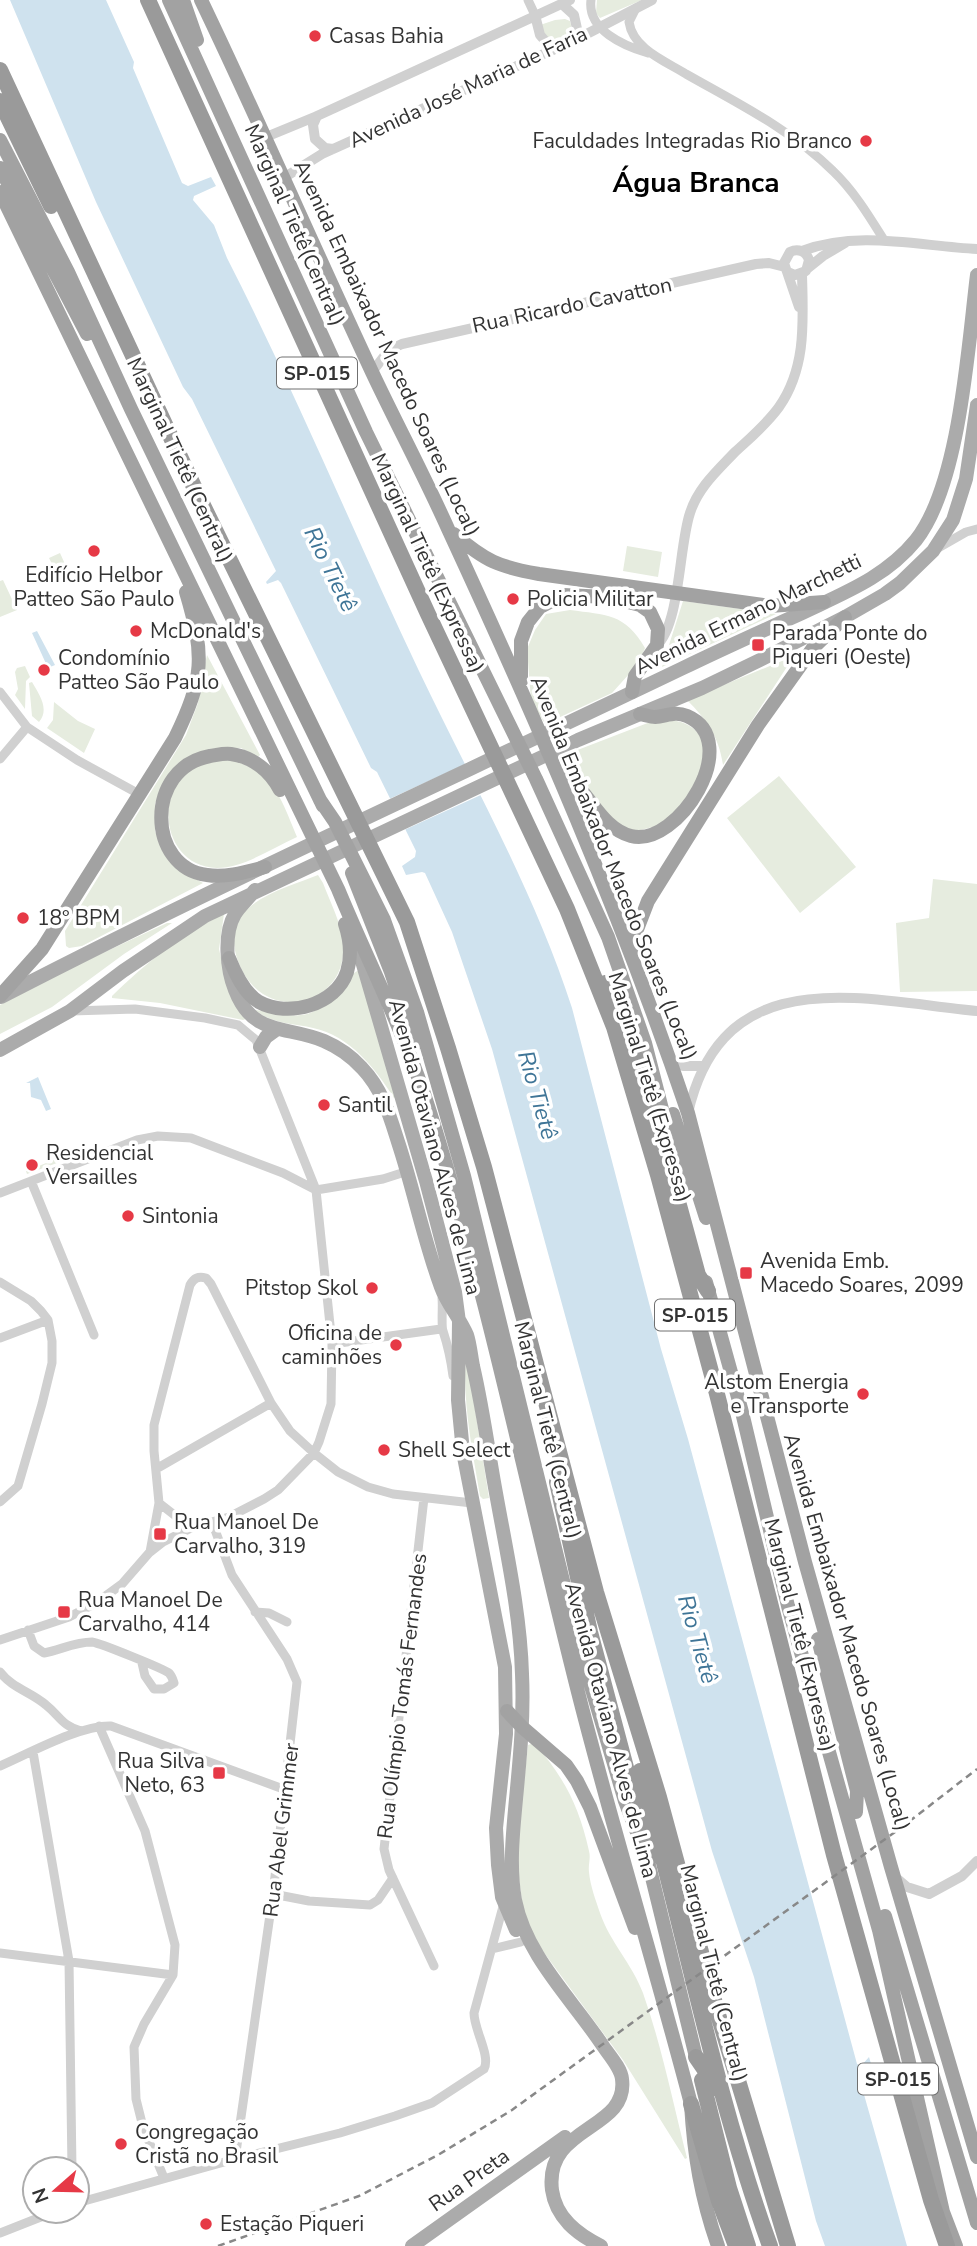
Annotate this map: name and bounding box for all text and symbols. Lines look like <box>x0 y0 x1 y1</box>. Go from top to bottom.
street label: Avenida José Maria de Faria <box>344 19 592 155</box>
place label: Casas Bahia <box>329 22 444 50</box>
marker: Casas Bahia <box>307 28 323 44</box>
street label: Marginal Tietê(Central) <box>238 120 352 330</box>
place label: Faculdades Integradas Rio Branco <box>533 127 852 155</box>
marker: Faculdades Integradas Rio Branco <box>858 133 874 149</box>
street label: Avenida Embaixador Macedo Soares (Local) <box>287 155 487 541</box>
district label: Água Branca <box>613 164 779 202</box>
street label: Rua Ricardo Cavatton <box>470 270 674 340</box>
street label: Marginal Tietê (Central) <box>120 353 240 567</box>
road number: SP-015 <box>277 358 357 388</box>
street label: Marginal Tietê (Expressa) <box>365 449 491 677</box>
water label: Rio Tietê <box>297 522 364 617</box>
marker: Edifício Helbor Patteo São Paulo <box>86 543 102 559</box>
street label: Avenida Ermano Marchetti <box>630 547 866 681</box>
place label: Edifício Helbor Patteo São Paulo <box>13 561 175 613</box>
place label: Policia Militar <box>527 585 654 613</box>
marker: Policia Militar <box>505 591 521 607</box>
place label: McDonald's <box>150 617 261 645</box>
place label: Parada Ponte do Piqueri (Oeste) <box>772 619 927 671</box>
marker: McDonald's <box>128 623 144 639</box>
marker: Parada Ponte do Piqueri (Oeste) <box>750 637 766 653</box>
place label: Condomínio Patteo São Paulo <box>58 644 219 696</box>
marker: Condomínio Patteo São Paulo <box>36 662 52 678</box>
street label: Avenida Embaixador Macedo Soares (Local) <box>524 672 704 1064</box>
place label: 18º BPM <box>37 904 120 932</box>
marker: 18º BPM <box>15 910 31 926</box>
street label: Marginal Tietê (Expressa) <box>602 968 698 1206</box>
street label: Avenida Otaviano Alves de Lima <box>382 996 488 1298</box>
water label: Rio Tietê <box>510 1047 565 1143</box>
place label: Santil <box>338 1091 393 1119</box>
marker: Santil <box>316 1097 332 1113</box>
place label: Residencial Versailles <box>45 1139 154 1191</box>
marker: Residencial Versailles <box>24 1157 40 1173</box>
place label: Sintonia <box>142 1202 219 1230</box>
marker: Sintonia <box>120 1208 136 1224</box>
place label: Avenida Emb. Macedo Soares, 2099 <box>760 1247 964 1299</box>
marker: Avenida Emb. Macedo Soares, 2099 <box>738 1265 754 1281</box>
place label: Pitstop Skol <box>245 1274 359 1302</box>
marker: Pitstop Skol <box>364 1280 380 1296</box>
road number: SP-015 <box>655 1300 735 1330</box>
street label: Marginal Tietê (Central) <box>507 1318 589 1542</box>
place label: Oficina de caminhões <box>282 1319 382 1371</box>
marker: Oficina de caminhões <box>388 1337 404 1353</box>
place label: Alstom Energia e Transporte <box>704 1368 849 1420</box>
marker: Alstom Energia e Transporte <box>855 1386 871 1402</box>
street label: Avenida Embaixador Macedo Soares (Local) <box>777 1430 917 1834</box>
place label: Shell Select <box>398 1436 511 1464</box>
marker: Shell Select <box>376 1442 392 1458</box>
place label: Rua Manoel De Carvalho, 319 <box>174 1508 319 1560</box>
street label: Marginal Tietê (Expressa) <box>757 1515 843 1755</box>
marker: Rua Manoel De Carvalho, 319 <box>152 1526 168 1542</box>
street label: Rua Olímpio Tomás Fernandes <box>371 1552 433 1840</box>
street label: Avenida Otaviano Alves de Lima <box>558 1579 664 1881</box>
place label: Rua Manoel De Carvalho, 414 <box>78 1586 223 1638</box>
water label: Rio Tietê <box>670 1591 725 1687</box>
marker: Rua Manoel De Carvalho, 414 <box>56 1604 72 1620</box>
street label: Rua Abel Grimmer <box>256 1741 306 1919</box>
place label: Rua Silva Neto, 63 <box>117 1747 205 1799</box>
marker: Rua Silva Neto, 63 <box>211 1765 227 1781</box>
street label: Marginal Tietê (Central) <box>673 1861 755 2085</box>
road number: SP-015 <box>858 2064 938 2094</box>
place label: Congregação Cristã no Brasil <box>135 2118 279 2170</box>
marker: Congregação Cristã no Brasil <box>113 2136 129 2152</box>
street label: Rua Preta <box>423 2142 515 2218</box>
north arrow <box>21 2155 91 2225</box>
text: N <box>26 2184 56 2207</box>
place label: Estação Piqueri <box>220 2210 364 2238</box>
marker: Estação Piqueri <box>198 2216 214 2232</box>

